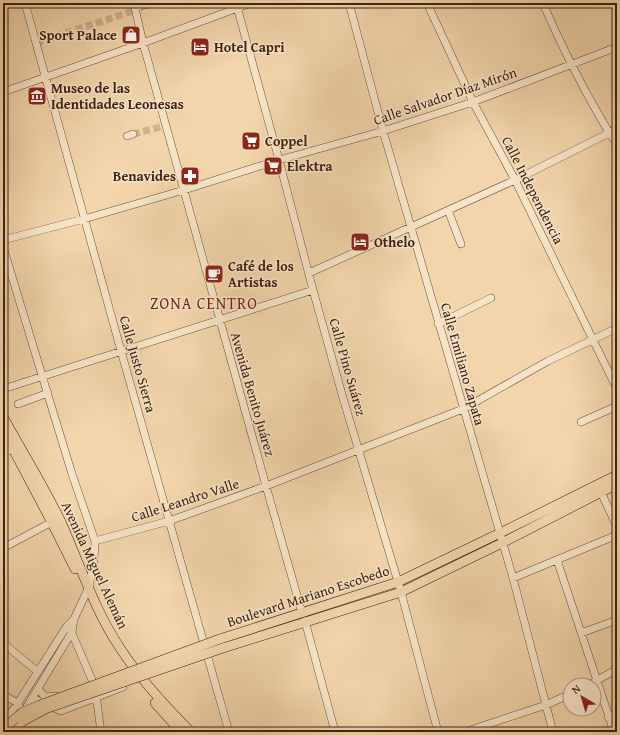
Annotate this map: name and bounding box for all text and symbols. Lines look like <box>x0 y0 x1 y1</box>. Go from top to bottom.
shop icon: Sport Palace <box>120 24 142 46</box>
place label: Sport Palace <box>39 25 117 45</box>
hotel icon: Hotel Capri <box>189 36 211 58</box>
place label: Hotel Capri <box>214 37 285 57</box>
street label: Calle Salvador Díaz Mirón <box>371 62 519 130</box>
place label: Museo de las Identidades Leonesas <box>51 78 184 114</box>
museum icon: Museo de las Identidades Leonesas <box>26 85 48 107</box>
supermarket icon: Coppel <box>240 130 262 152</box>
place label: Coppel <box>265 131 308 151</box>
street label: Calle Independencia <box>497 133 569 248</box>
supermarket icon: Elektra <box>262 155 284 177</box>
place label: Elektra <box>287 156 333 176</box>
pharmacy icon: Benavides <box>179 165 201 187</box>
place label: Benavides <box>113 166 176 186</box>
hotel icon: Othelo <box>349 231 371 253</box>
place label: Othelo <box>374 232 416 252</box>
place label: Café de los Artistas <box>228 256 294 292</box>
cafe icon: Café de los Artistas <box>203 263 225 285</box>
district label: ZONA CENTRO <box>150 291 258 315</box>
street label: Calle Emiliano Zapata <box>436 300 490 428</box>
street label: Calle Justo Sierra <box>115 313 161 415</box>
street label: Calle Pino Suárez <box>325 316 371 418</box>
street label: Avenida Benito Juárez <box>226 330 280 458</box>
street label: Calle Leandro Valle <box>129 473 242 527</box>
street label: Avenida Miguel Alemán <box>57 498 133 632</box>
street label: Boulevard Mariano Escobedo <box>224 560 392 632</box>
north arrow <box>562 677 602 717</box>
text: N <box>568 680 584 698</box>

